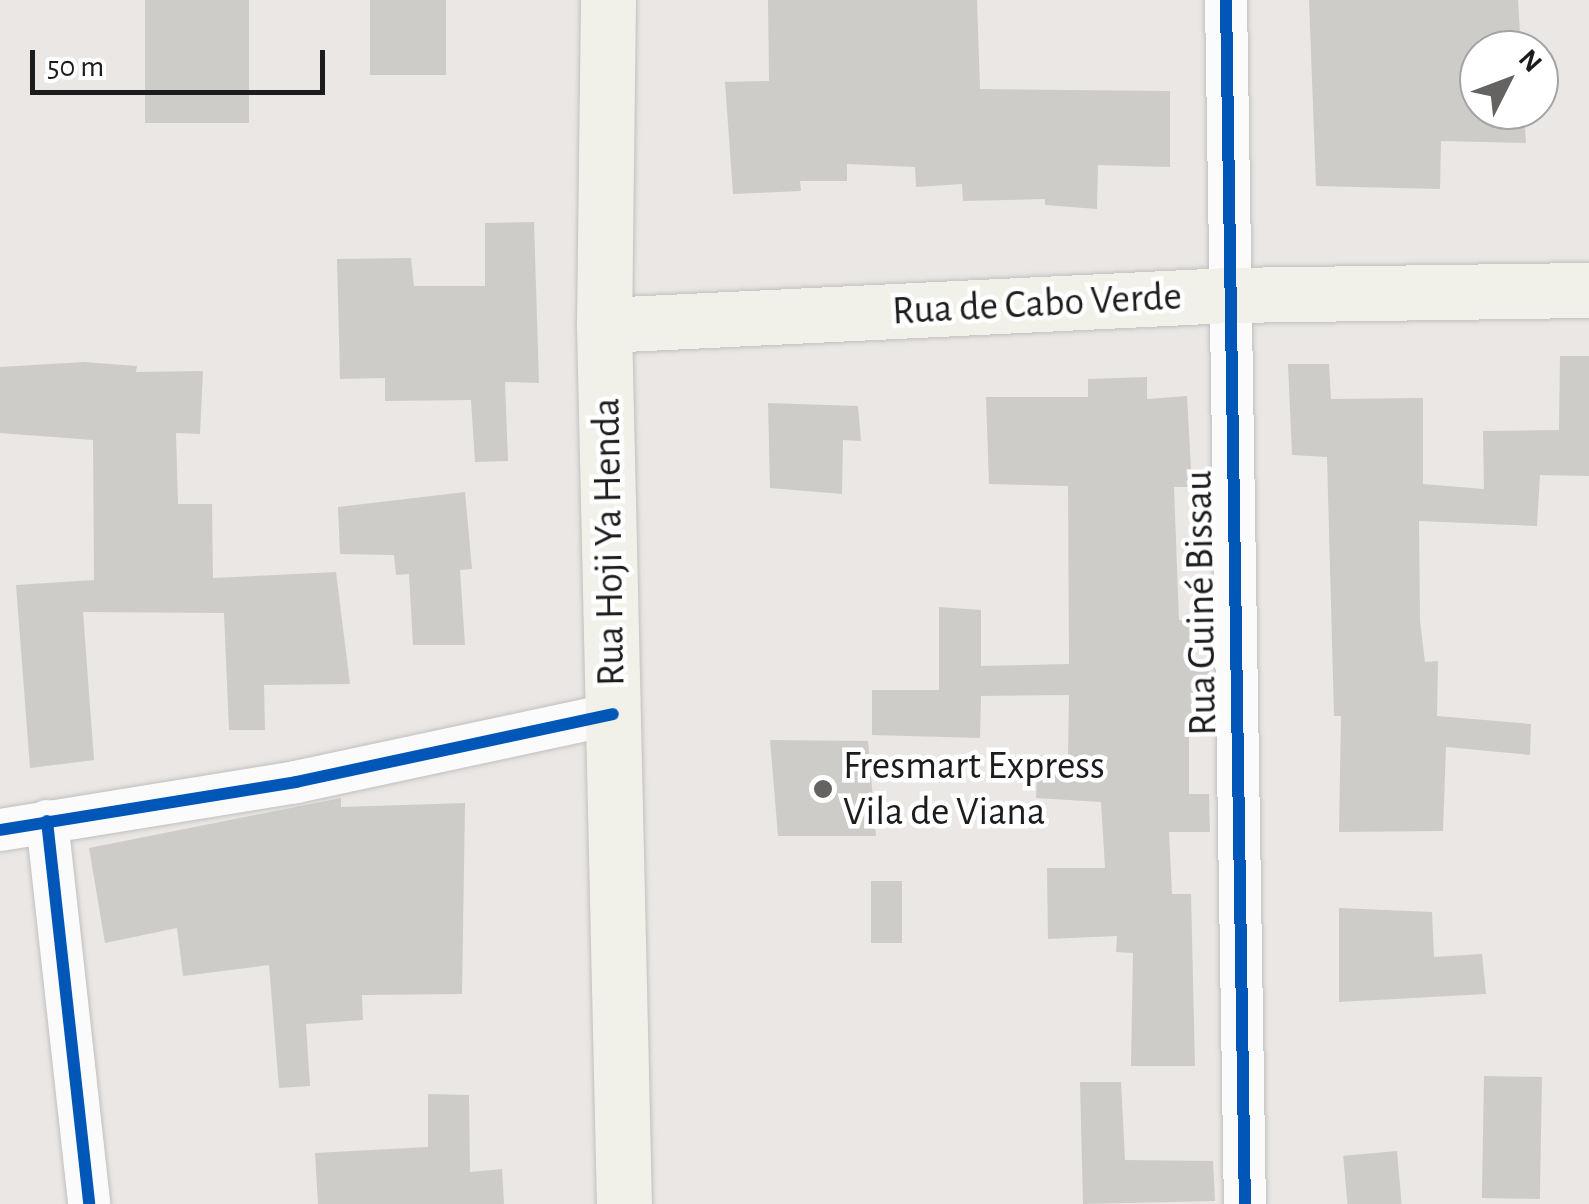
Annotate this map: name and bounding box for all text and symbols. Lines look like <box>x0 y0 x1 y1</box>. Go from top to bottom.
scale bar <box>35 30 330 92</box>
north arrow <box>1459 30 1559 130</box>
text: N <box>1513 45 1547 78</box>
text: 50 m <box>47 52 104 82</box>
street label: Rua de Cabo Verde <box>891 272 1183 336</box>
street label: Rua Hoji Ya Henda <box>582 397 636 687</box>
street label: Rua Guiné Bissau <box>1175 470 1227 736</box>
place label: Fresmart Express Vila de Viana <box>843 742 1105 836</box>
marker: Fresmart Express Vila de Viana <box>812 778 834 800</box>

